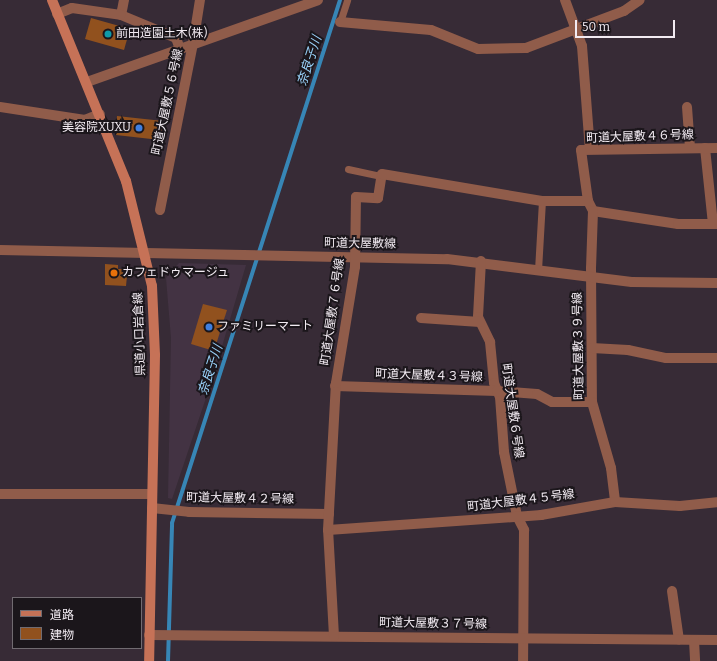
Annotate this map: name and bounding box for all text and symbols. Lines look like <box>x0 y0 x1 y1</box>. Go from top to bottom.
scale bar <box>577 12 677 38</box>
text: 50 m <box>582 20 610 34</box>
place label: 前田造園土木(株) <box>116 27 207 41</box>
marker: 前田造園土木(株) <box>103 29 113 39</box>
water label: 奈良子川 <box>295 34 325 88</box>
street label: 町道大屋敷５６号線 <box>150 48 186 156</box>
place label: 美容院XUXU <box>62 121 131 135</box>
marker: 美容院XUXU <box>134 123 144 133</box>
street label: 町道大屋敷４６号線 <box>586 128 694 146</box>
street label: 町道大屋敷線 <box>324 236 396 252</box>
street label: 町道大屋敷７６号線 <box>318 258 348 366</box>
place label: カフェドゥマージュ <box>122 266 230 280</box>
marker: カフェドゥマージュ <box>109 268 119 278</box>
street label: 県道小口岩倉線 <box>131 292 149 376</box>
street label: 町道大屋敷３９号線 <box>571 292 587 400</box>
place label: ファミリーマート <box>217 320 313 334</box>
marker: ファミリーマート <box>204 322 214 332</box>
water label: 奈良子川 <box>196 343 226 397</box>
street label: 町道大屋敷６号線 <box>498 362 526 460</box>
street label: 町道大屋敷４３号線 <box>375 367 483 385</box>
street label: 町道大屋敷４５号線 <box>467 487 575 515</box>
street label: 町道大屋敷４２号線 <box>186 491 294 507</box>
legend <box>12 597 142 649</box>
text: 道路 <box>50 608 74 622</box>
street label: 町道大屋敷３７号線 <box>379 616 487 632</box>
text: 建物 <box>50 628 74 642</box>

